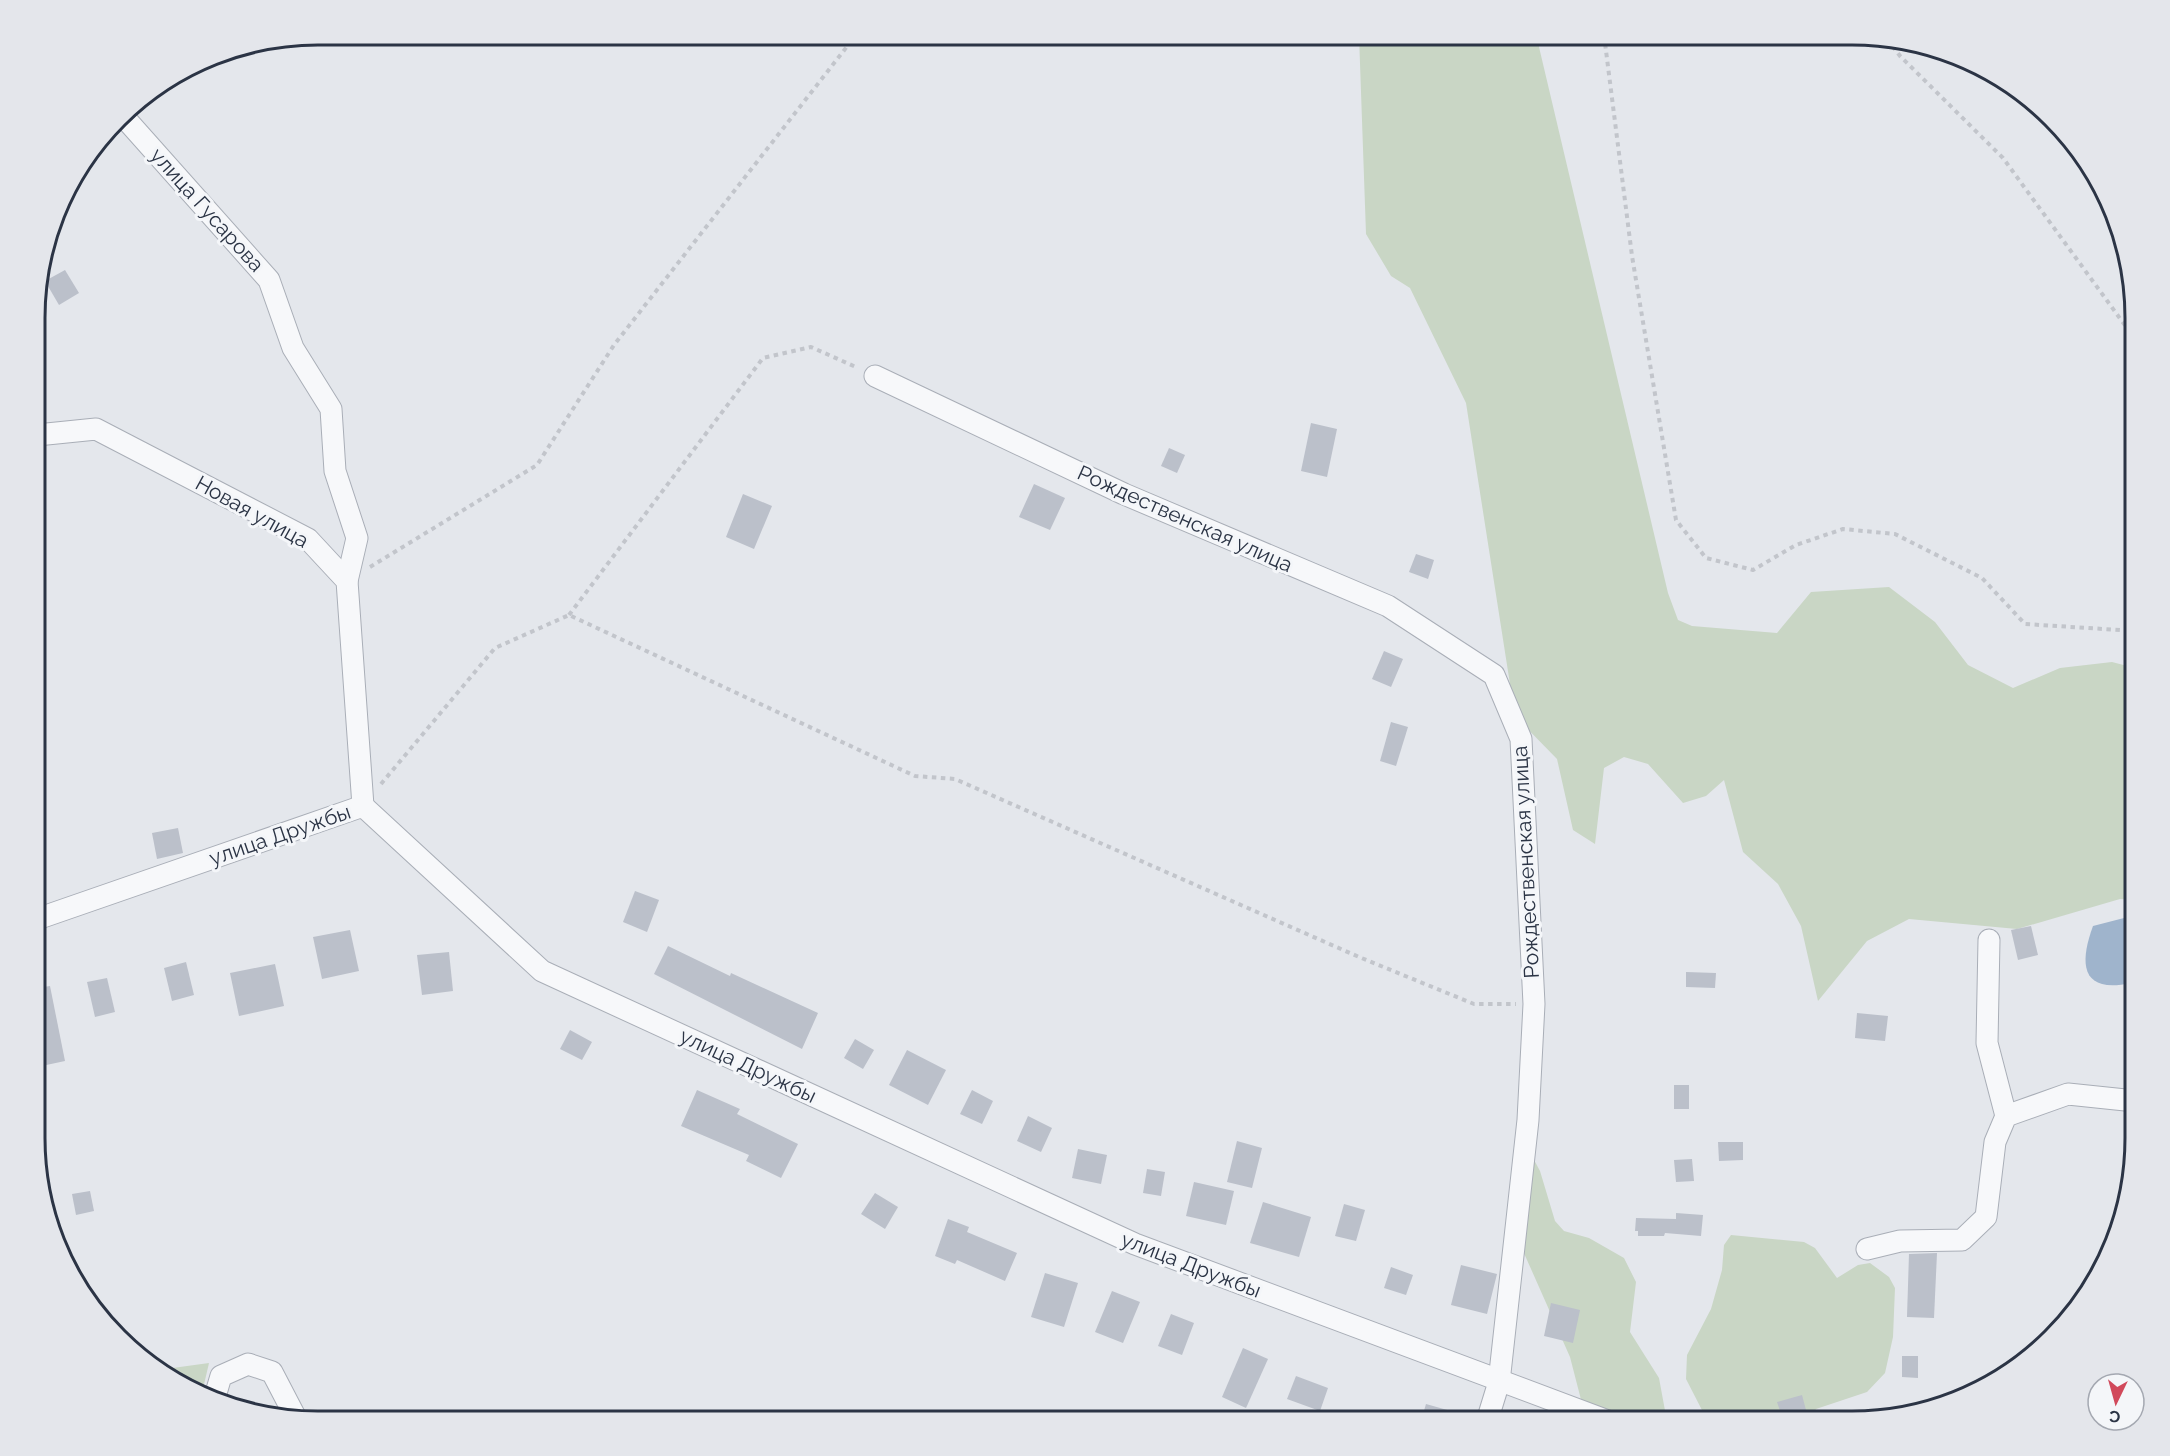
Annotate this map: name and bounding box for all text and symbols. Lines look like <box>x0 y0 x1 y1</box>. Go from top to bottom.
street label: улица Гусарова <box>145 143 269 277</box>
street label: Рождественская улица <box>1074 460 1297 577</box>
street label: Новая улица <box>191 470 313 553</box>
street label: Рождественская улица <box>1507 745 1544 979</box>
street label: улица Дружбы <box>206 799 354 870</box>
street label: улица Дружбы <box>676 1023 821 1108</box>
street label: улица Дружбы <box>1118 1226 1265 1303</box>
north arrow <box>2086 1372 2146 1432</box>
text: С <box>2108 1407 2121 1426</box>

